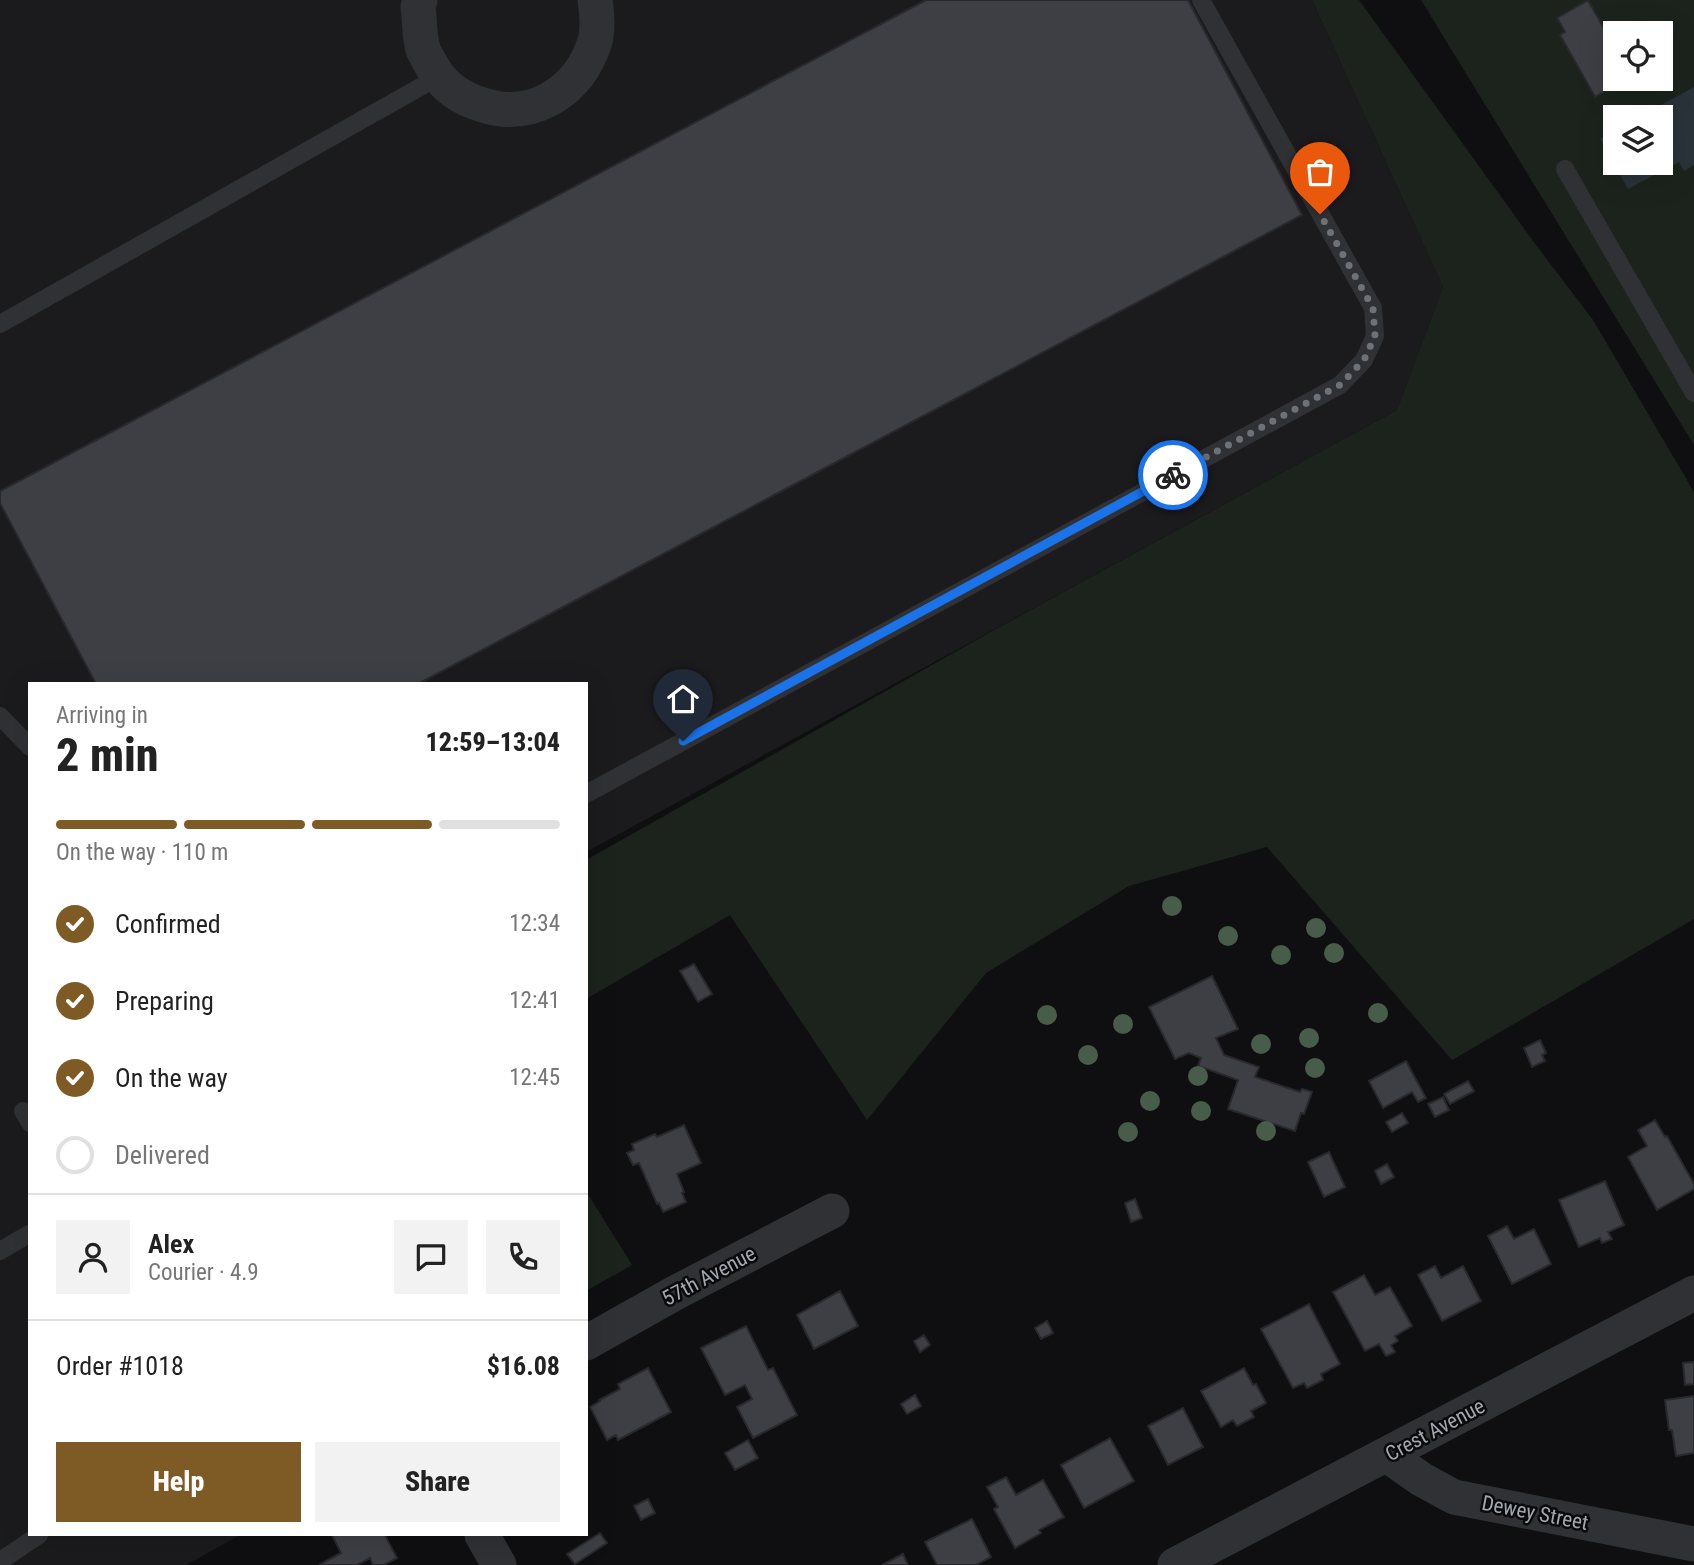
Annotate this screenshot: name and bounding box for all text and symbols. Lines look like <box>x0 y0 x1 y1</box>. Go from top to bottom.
map controls <box>1603 21 1673 175</box>
button: locate <box>1603 21 1673 91</box>
button: layers <box>1603 105 1673 175</box>
pin <box>1290 142 1350 214</box>
icon: bag <box>1301 153 1339 191</box>
courier <box>1138 440 1208 510</box>
icon: bike <box>1154 456 1192 494</box>
pin <box>653 669 713 741</box>
icon: home <box>664 680 702 718</box>
text: Arriving in <box>56 702 148 729</box>
text: 12:59–13:04 <box>426 727 560 757</box>
text: 2 min <box>56 728 159 782</box>
text: On the way · 110 m <box>56 839 228 866</box>
icon: check <box>56 905 94 943</box>
text: Confirmed <box>115 909 221 939</box>
text: 12:34 <box>509 910 560 937</box>
icon: check <box>56 982 94 1020</box>
text: Preparing <box>115 986 214 1016</box>
text: 12:41 <box>509 987 560 1014</box>
icon: check <box>56 1059 94 1097</box>
text: On the way <box>115 1063 228 1093</box>
text: 12:45 <box>509 1064 560 1091</box>
text: Delivered <box>115 1140 210 1170</box>
button: person <box>56 1220 130 1294</box>
button: chat <box>394 1220 468 1294</box>
button: phone <box>486 1220 560 1294</box>
text: Alex <box>148 1229 194 1259</box>
street label: 57th Avenue <box>658 1241 760 1311</box>
text: Courier · 4.9 <box>148 1259 259 1286</box>
text: Order #1018 <box>56 1351 184 1381</box>
text: $16.08 <box>487 1351 560 1381</box>
street label: Crest Avenue <box>1381 1394 1489 1466</box>
button: Help <box>56 1442 301 1522</box>
button: Share <box>315 1442 560 1522</box>
street label: Dewey Street <box>1480 1491 1590 1535</box>

